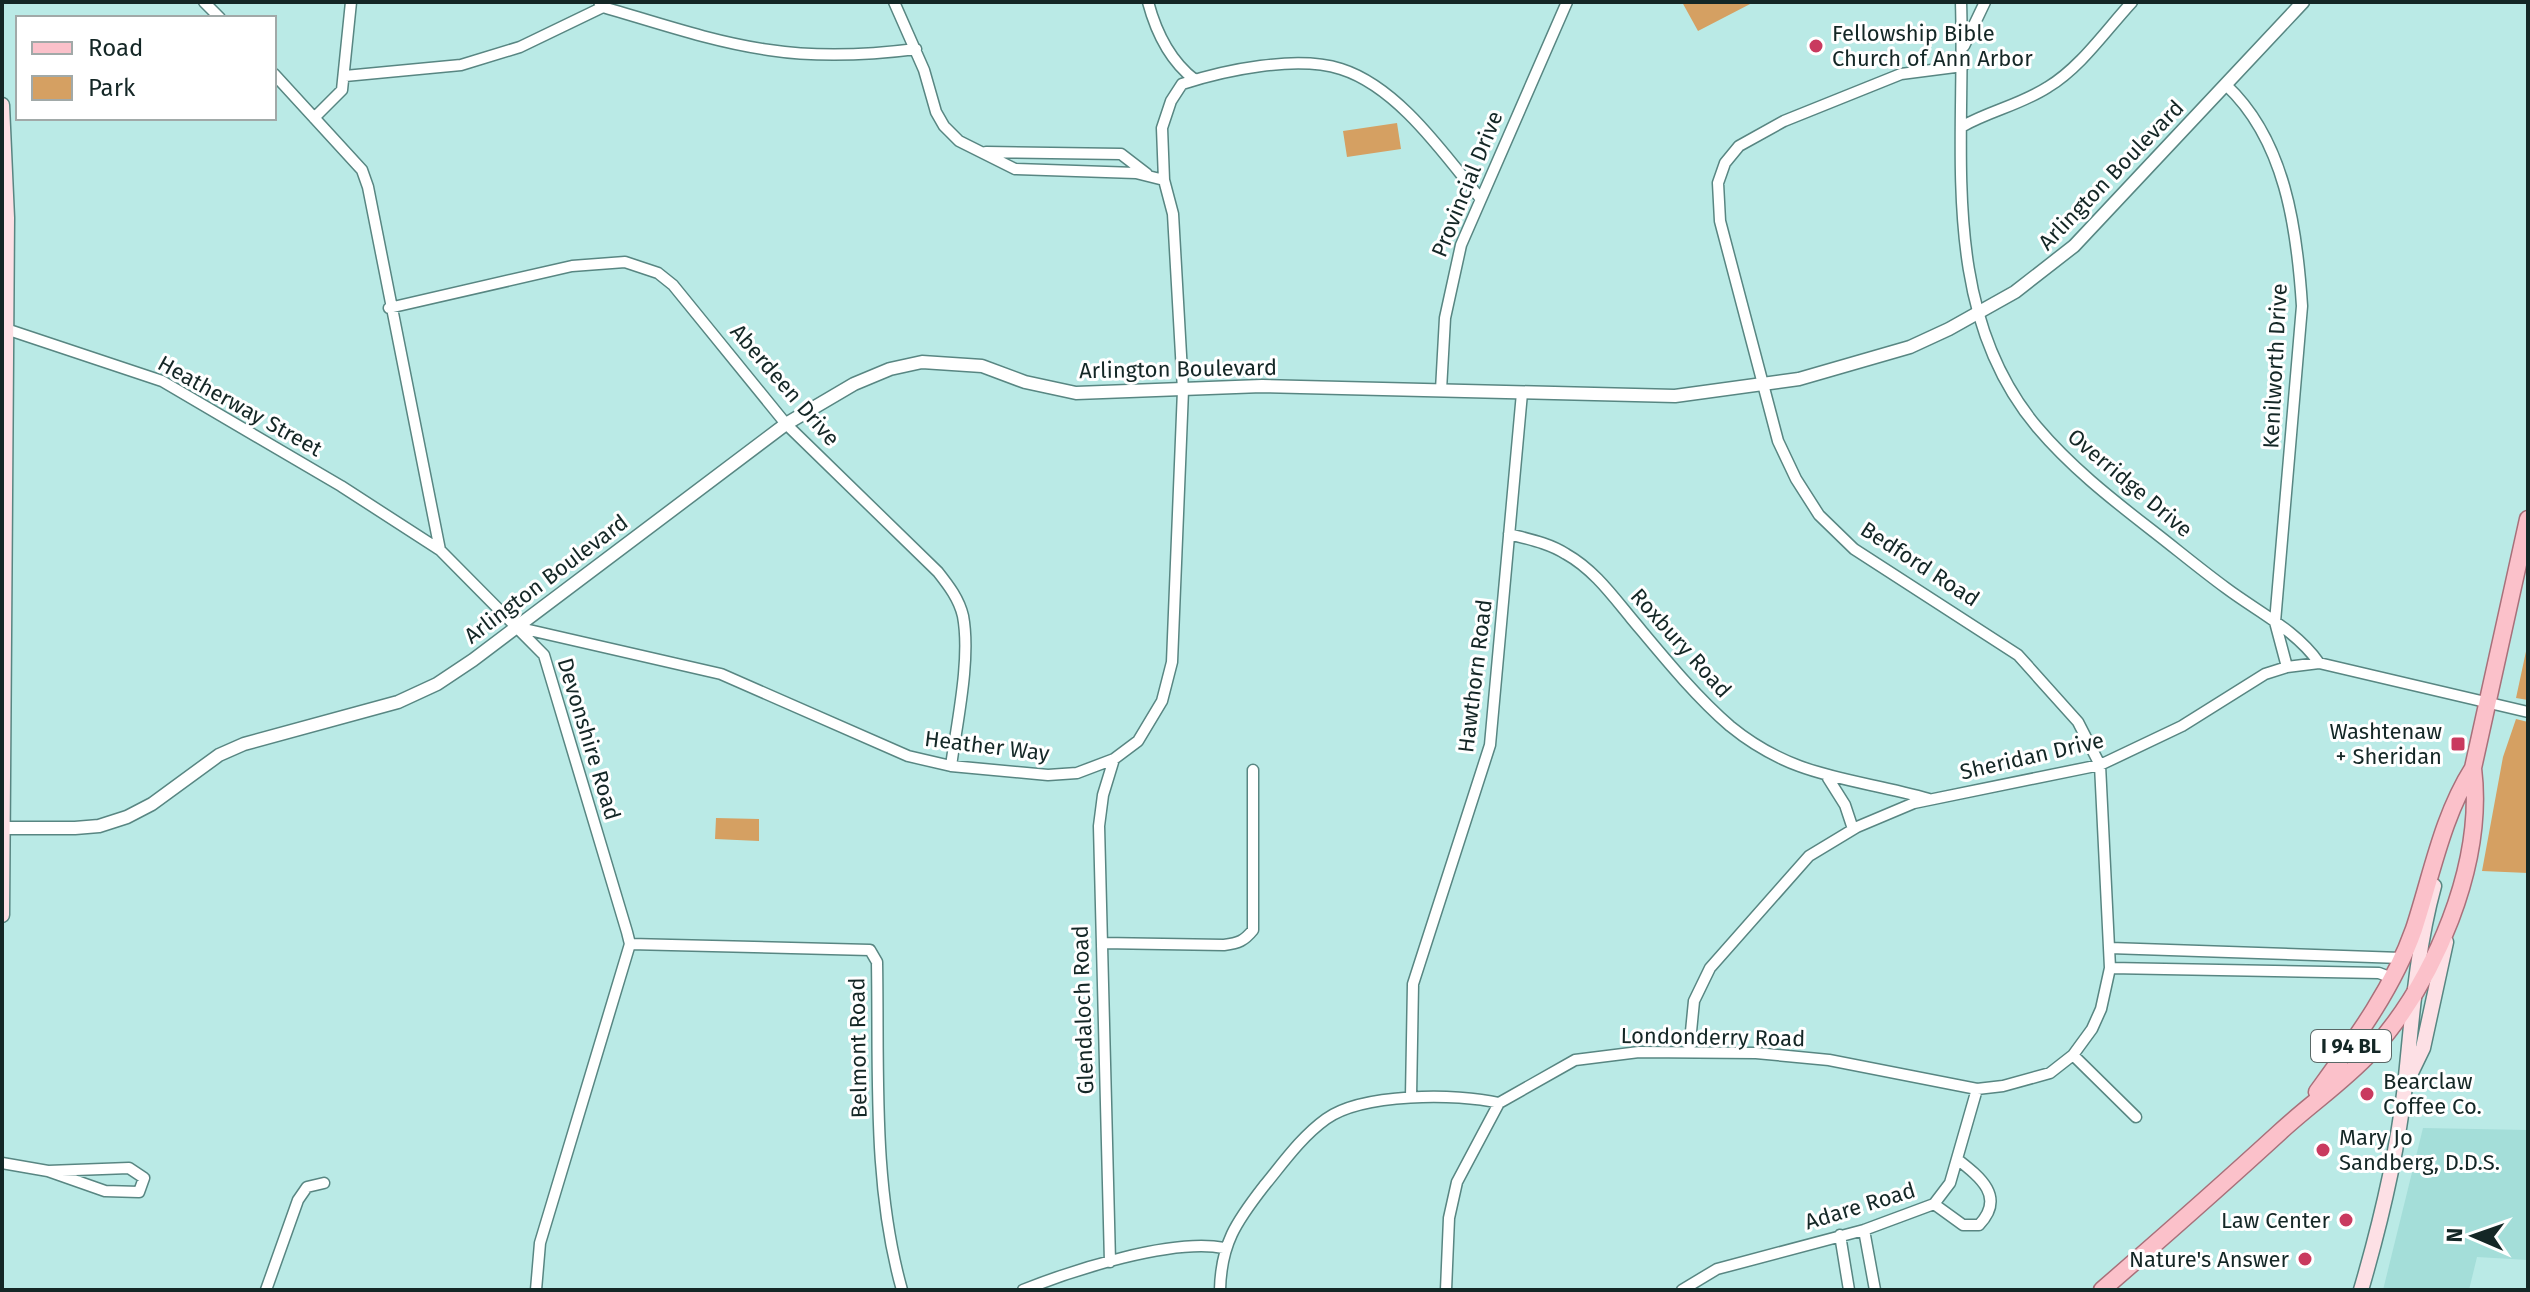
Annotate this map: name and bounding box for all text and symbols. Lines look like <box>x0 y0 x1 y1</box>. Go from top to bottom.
legend <box>16 16 276 120</box>
place label: Fellowship Bible Church of Ann Arbor <box>1832 20 2033 72</box>
text: Road <box>88 34 143 62</box>
marker: Fellowship Bible Church of Ann Arbor <box>1807 37 1825 55</box>
text: Park <box>88 74 136 102</box>
street label: Arlington Boulevard <box>2033 94 2189 256</box>
street label: Provincial Drive <box>1425 107 1509 261</box>
street label: Kenilworth Drive <box>2257 283 2293 449</box>
street label: Aberdeen Drive <box>725 318 845 452</box>
street label: Heatherway Street <box>153 350 327 462</box>
street label: Arlington Boulevard <box>1079 354 1277 384</box>
street label: Overridge Drive <box>2062 423 2198 543</box>
street label: Arlington Boulevard <box>459 509 633 649</box>
street label: Bedford Road <box>1856 516 1984 612</box>
street label: Roxbury Road <box>1625 583 1737 703</box>
street label: Hawthorn Road <box>1452 598 1498 754</box>
street label: Devonshire Road <box>551 655 627 823</box>
place label: Washtenaw + Sheridan <box>2329 718 2442 770</box>
street label: Heather Way <box>923 725 1051 767</box>
street label: Sheridan Drive <box>1957 726 2107 786</box>
marker: Washtenaw + Sheridan <box>2449 735 2467 753</box>
street label: Glendaloch Road <box>1067 925 1099 1095</box>
street label: Belmont Road <box>843 977 873 1119</box>
street label: Londonderry Road <box>1620 1022 1806 1052</box>
road number: I 94 BL <box>2311 1030 2391 1062</box>
place label: Bearclaw Coffee Co. <box>2383 1068 2482 1120</box>
marker: Bearclaw Coffee Co. <box>2358 1085 2376 1103</box>
place label: Mary Jo Sandberg, D.D.S. <box>2339 1124 2500 1176</box>
marker: Mary Jo Sandberg, D.D.S. <box>2314 1141 2332 1159</box>
street label: Adare Road <box>1801 1176 1919 1236</box>
north arrow <box>2434 1196 2514 1276</box>
place label: Law Center <box>2221 1207 2330 1234</box>
marker: Law Center <box>2337 1211 2355 1229</box>
text: N <box>2441 1228 2468 1243</box>
place label: Nature's Answer <box>2129 1246 2290 1273</box>
marker: Nature's Answer <box>2296 1250 2314 1268</box>

